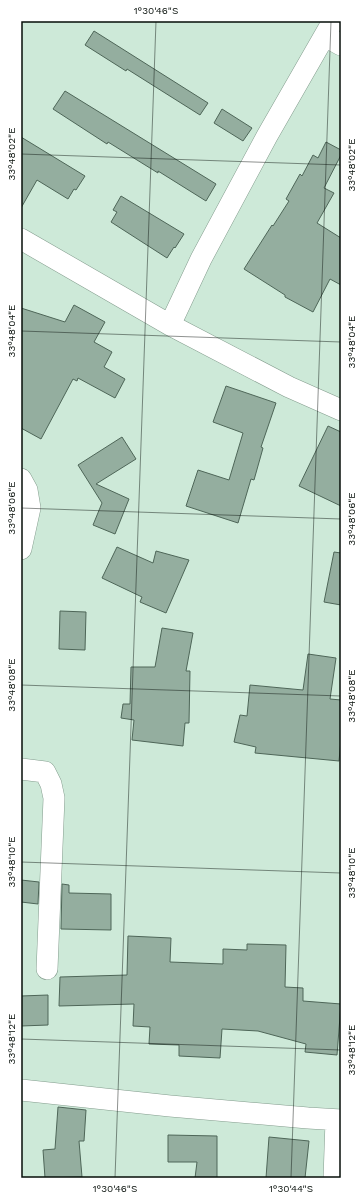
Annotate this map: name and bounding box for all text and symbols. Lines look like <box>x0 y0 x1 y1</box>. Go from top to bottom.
text: 1°30'46"S <box>134 5 178 16</box>
text: 33°48'02"E <box>6 127 17 181</box>
text: 33°48'02"E <box>346 138 357 192</box>
text: 33°48'04"E <box>6 305 17 357</box>
text: 33°48'04"E <box>346 316 357 368</box>
text: 33°48'06"E <box>6 481 17 535</box>
text: 33°48'06"E <box>346 492 357 546</box>
text: 33°48'08"E <box>6 658 17 712</box>
text: 33°48'08"E <box>346 669 357 723</box>
text: 33°48'10"E <box>6 836 17 888</box>
text: 33°48'10"E <box>346 847 357 899</box>
text: 33°48'12"E <box>6 1014 17 1064</box>
text: 33°48'12"E <box>346 1025 357 1075</box>
text: 1°30'46"S <box>93 1183 137 1194</box>
text: 1°30'44"S <box>269 1183 313 1194</box>

